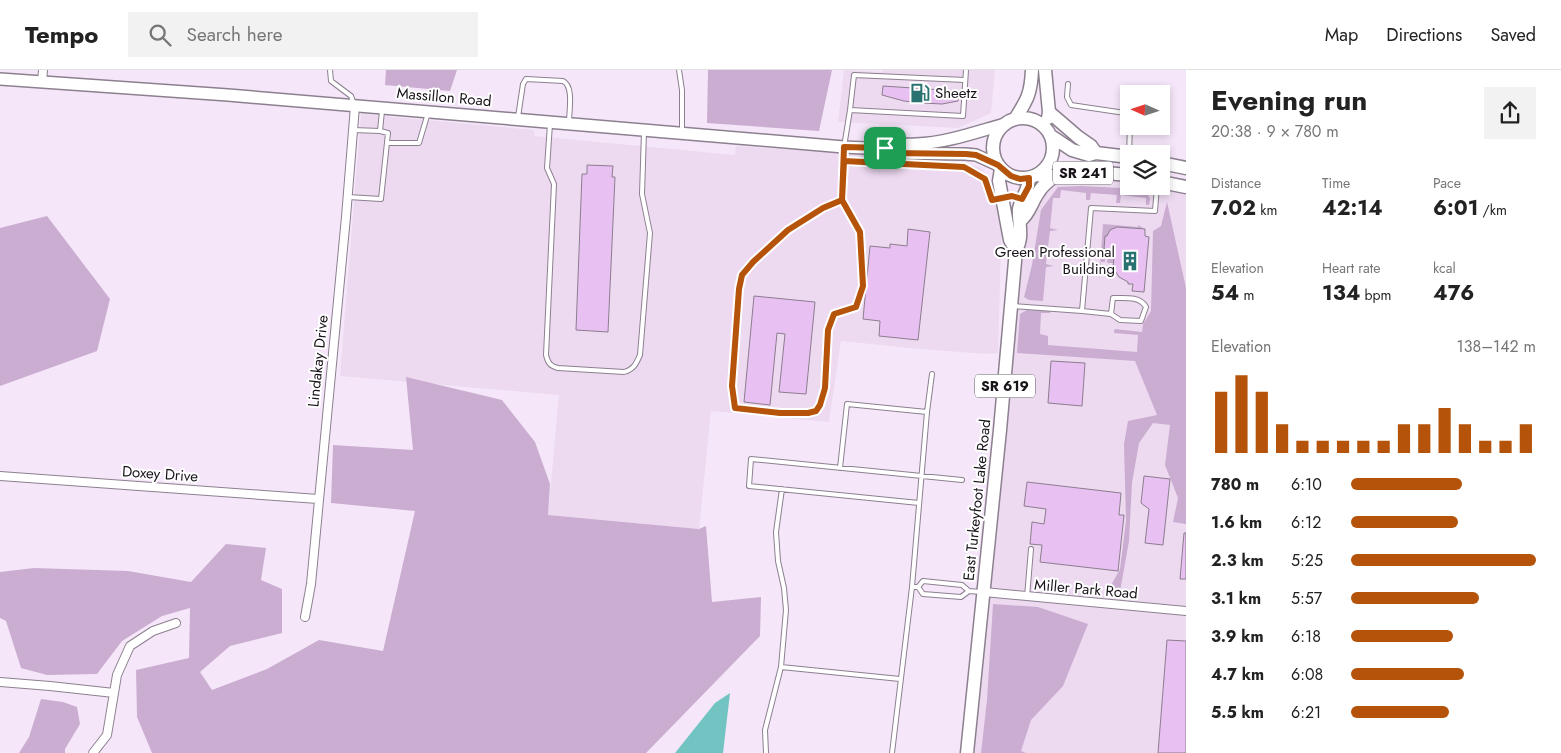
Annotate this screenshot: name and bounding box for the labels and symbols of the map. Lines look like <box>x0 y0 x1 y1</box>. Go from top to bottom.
street label: Massillon Road <box>396 82 492 112</box>
fuel station icon: Sheetz <box>909 82 931 104</box>
place label: Sheetz <box>935 82 977 104</box>
north arrow <box>1120 85 1170 135</box>
pin <box>864 127 906 169</box>
road number: SR 241 <box>1053 162 1113 185</box>
place label: Green Professional Building <box>995 241 1115 280</box>
building icon: Green Professional Building <box>1119 250 1141 272</box>
street label: Lindakay Drive <box>302 314 334 408</box>
road number: SR 619 <box>975 374 1035 398</box>
street label: East Turkeyfoot Lake Road <box>958 418 996 582</box>
street label: Doxey Drive <box>121 460 199 488</box>
street label: Miller Park Road <box>1033 574 1139 604</box>

